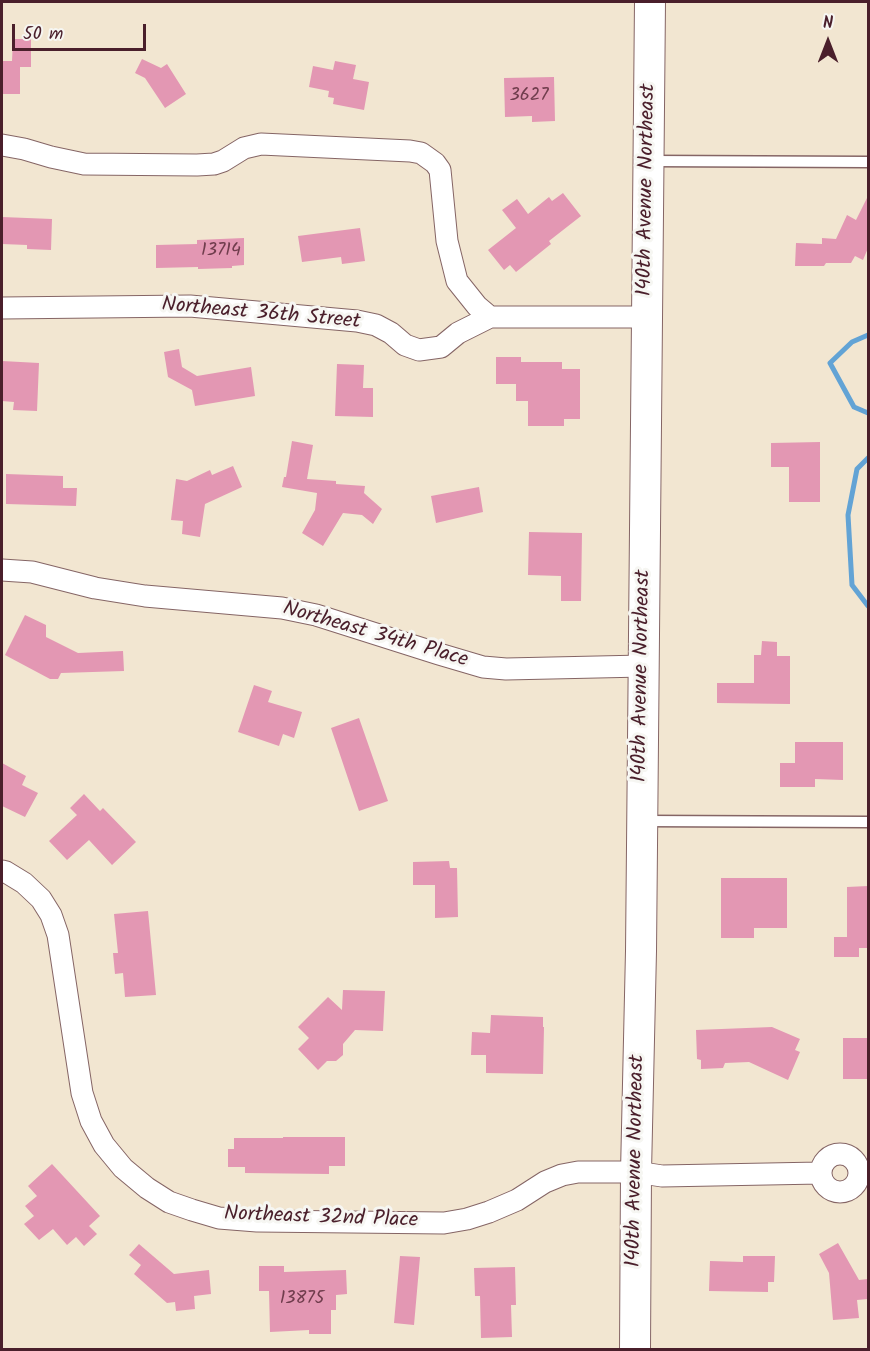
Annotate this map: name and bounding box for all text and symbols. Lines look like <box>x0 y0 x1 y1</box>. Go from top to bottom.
text: N <box>823 11 833 36</box>
scale bar <box>15 12 148 50</box>
north arrow <box>798 12 858 72</box>
text: 50 m <box>23 20 63 49</box>
street label: 140th Avenue Northeast <box>634 83 662 297</box>
house number: 3627 <box>509 86 549 108</box>
house number: 13714 <box>201 241 241 263</box>
street label: Northeast 36th Street <box>160 294 362 336</box>
street label: 140th Avenue Northeast <box>629 569 657 783</box>
street label: Northeast 34th Place <box>280 598 470 674</box>
street label: 140th Avenue Northeast <box>623 1054 651 1268</box>
street label: Northeast 32nd Place <box>223 1203 419 1235</box>
house number: 13875 <box>280 1289 324 1311</box>

